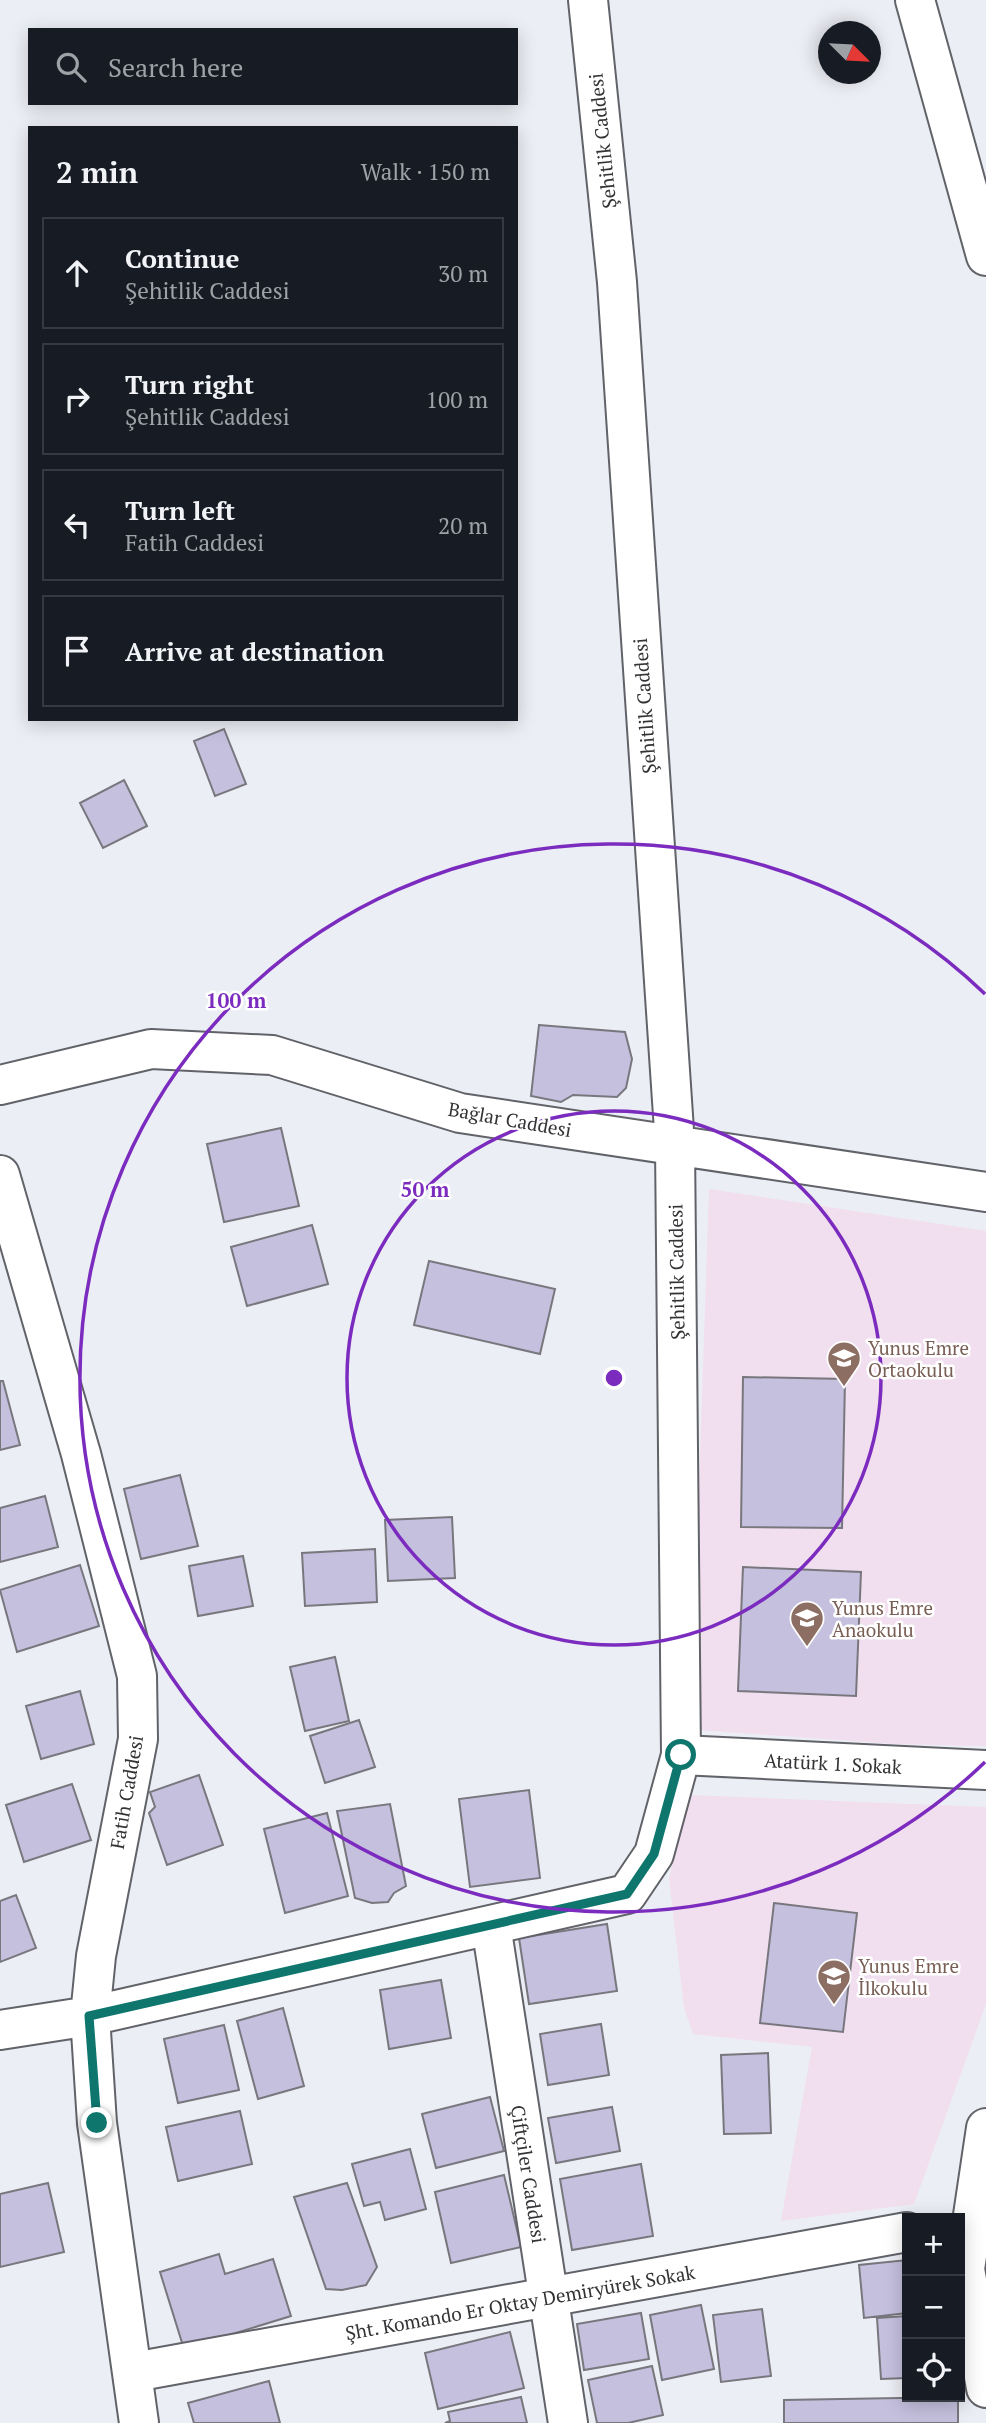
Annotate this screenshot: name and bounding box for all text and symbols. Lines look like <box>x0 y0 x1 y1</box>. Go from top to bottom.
north arrow <box>818 21 881 84</box>
search box <box>28 28 518 105</box>
icon: search <box>52 48 90 86</box>
text: Search here <box>108 50 243 84</box>
street label: Şehitlik Caddesi <box>582 72 622 210</box>
text: 2 min <box>56 152 138 192</box>
text: Walk · 150 m <box>361 156 490 187</box>
text: Continue <box>125 241 239 275</box>
icon: ahead <box>58 254 96 292</box>
text: 30 m <box>438 258 488 289</box>
text: Şehitlik Caddesi <box>125 275 290 306</box>
text: Turn right <box>125 367 254 401</box>
icon: right <box>58 380 96 418</box>
text: 100 m <box>426 384 488 415</box>
text: Şehitlik Caddesi <box>125 401 290 432</box>
text: Turn left <box>125 493 235 527</box>
icon: left <box>58 506 96 544</box>
text: 20 m <box>438 510 488 541</box>
text: Fatih Caddesi <box>125 527 264 558</box>
icon: arrive <box>58 632 96 670</box>
text: Arrive at destination <box>125 634 384 668</box>
street label: Şehitlik Caddesi <box>627 637 661 775</box>
text: 100 m <box>206 986 267 1014</box>
street label: Bağlar Caddesi <box>446 1096 574 1142</box>
text: 50 m <box>401 1175 450 1203</box>
street label: Şehitlik Caddesi <box>662 1204 690 1340</box>
place label: Yunus Emre Ortaokulu <box>868 1335 969 1382</box>
school or university icon: Yunus Emre Ortaokulu <box>825 1339 863 1388</box>
centre of rings <box>602 1366 626 1390</box>
place label: Yunus Emre Anaokulu <box>832 1595 933 1642</box>
school or university icon: Yunus Emre Anaokulu <box>788 1599 826 1648</box>
street label: Fatih Caddesi <box>104 1733 148 1851</box>
route start <box>665 1739 696 1770</box>
street label: Atatürk 1. Sokak <box>764 1747 903 1779</box>
place label: Yunus Emre İlkokulu <box>858 1953 959 2000</box>
school or university icon: Yunus Emre İlkokulu <box>815 1957 853 2006</box>
street label: Çiftçiler Caddesi <box>506 2103 552 2245</box>
route end <box>81 2107 112 2138</box>
map controls <box>902 2213 965 2402</box>
button: + <box>902 2213 965 2276</box>
street label: Şht. Komando Er Oktay Demiryürek Sokak <box>343 2259 697 2345</box>
button: − <box>902 2276 965 2339</box>
button: locate <box>902 2339 965 2402</box>

